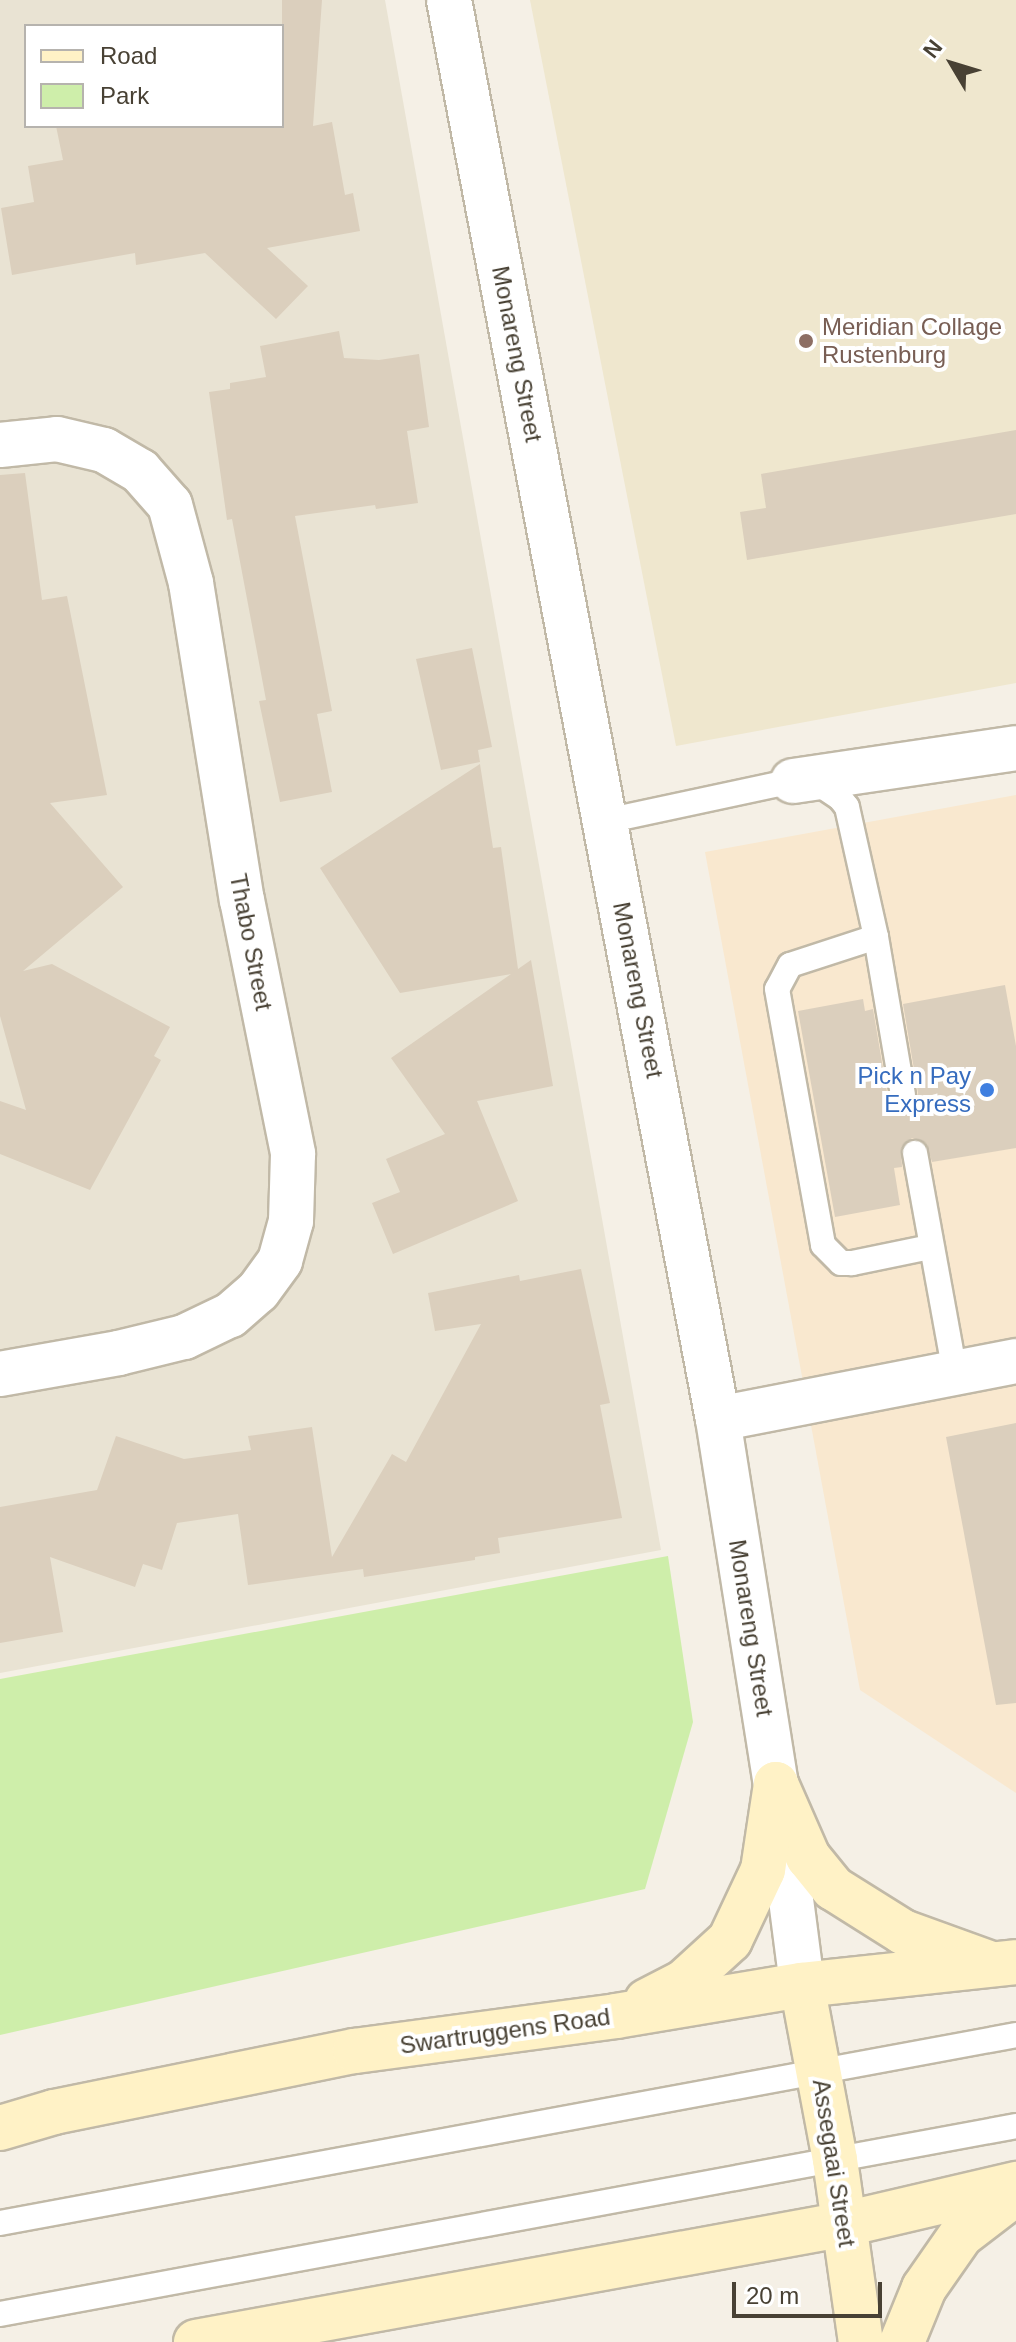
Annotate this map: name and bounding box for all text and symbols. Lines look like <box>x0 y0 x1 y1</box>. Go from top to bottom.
legend <box>24 24 284 128</box>
north arrow <box>912 24 992 104</box>
text: N <box>918 35 947 63</box>
text: Road <box>100 42 157 69</box>
text: Park <box>100 82 149 109</box>
street label: Monareng Street <box>486 264 548 444</box>
place label: Meridian Collage Rustenburg <box>822 313 1002 369</box>
marker: Meridian Collage Rustenburg <box>797 332 815 350</box>
street label: Thabo Street <box>224 871 278 1013</box>
street label: Monareng Street <box>607 900 669 1080</box>
place label: Pick n Pay Express <box>858 1062 971 1118</box>
marker: Pick n Pay Express <box>978 1081 996 1099</box>
street label: Monareng Street <box>723 1537 779 1719</box>
street label: Swartruggens Road <box>398 2002 612 2060</box>
street label: Assegaai Street <box>807 2077 861 2249</box>
scale bar <box>736 2266 886 2316</box>
text: 20 m <box>746 2282 799 2309</box>

